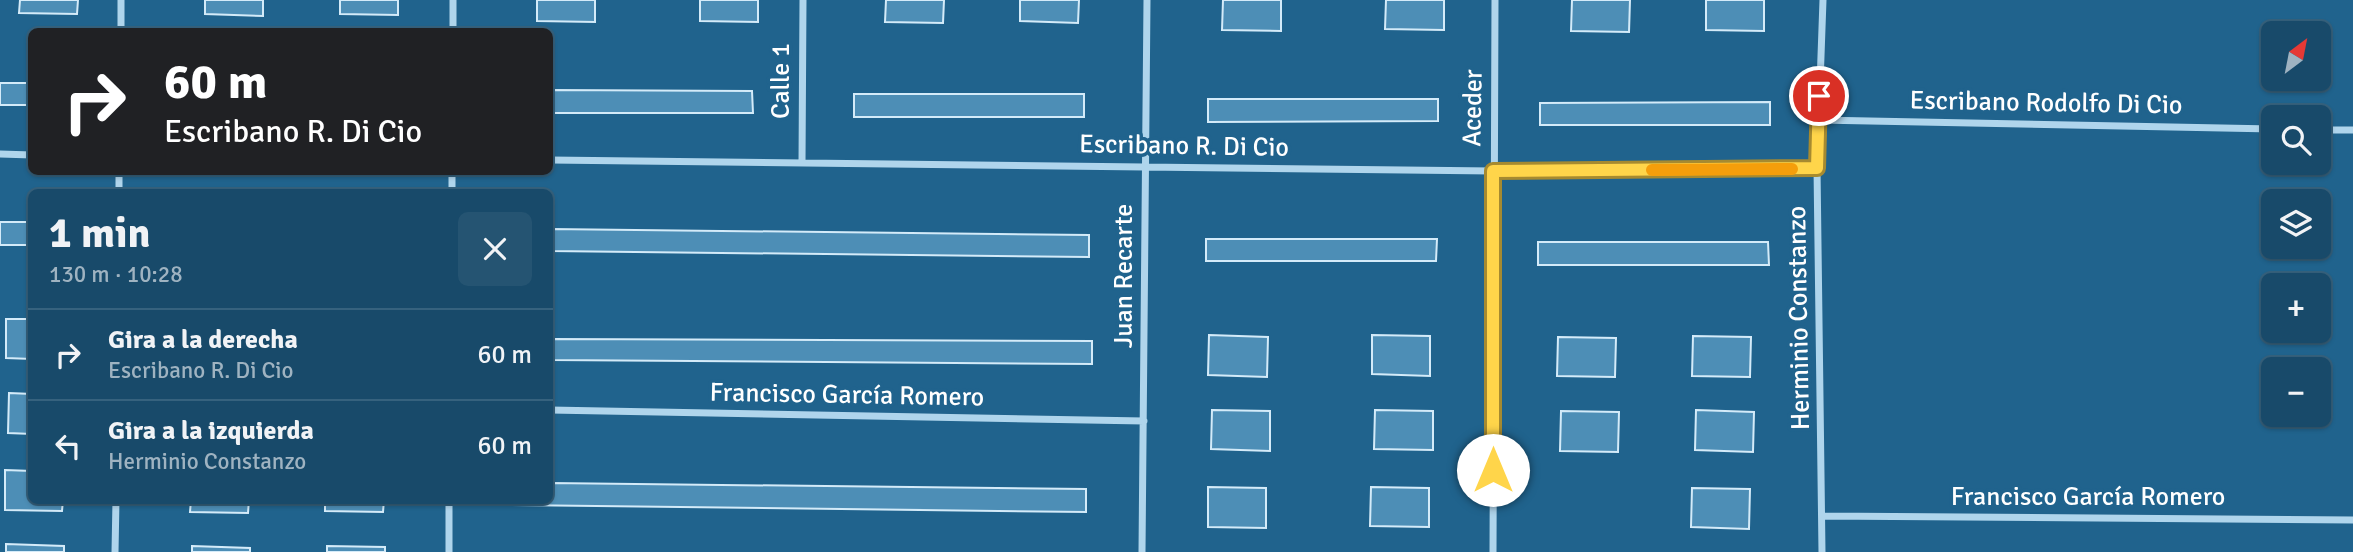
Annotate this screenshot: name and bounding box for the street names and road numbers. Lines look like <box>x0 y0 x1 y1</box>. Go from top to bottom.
street label: Calle 1 <box>765 43 797 119</box>
street label: Aceder <box>1456 69 1490 147</box>
street label: Escribano Rodolfo Di Cio <box>1909 85 2183 121</box>
street label: Escribano R. Di Cio <box>1079 128 1289 164</box>
street label: Juan Recarte <box>1108 204 1140 348</box>
street label: Herminio Constanzo <box>1781 206 1817 430</box>
street label: Francisco García Romero <box>709 377 985 413</box>
street label: Francisco García Romero <box>1951 481 2225 513</box>

